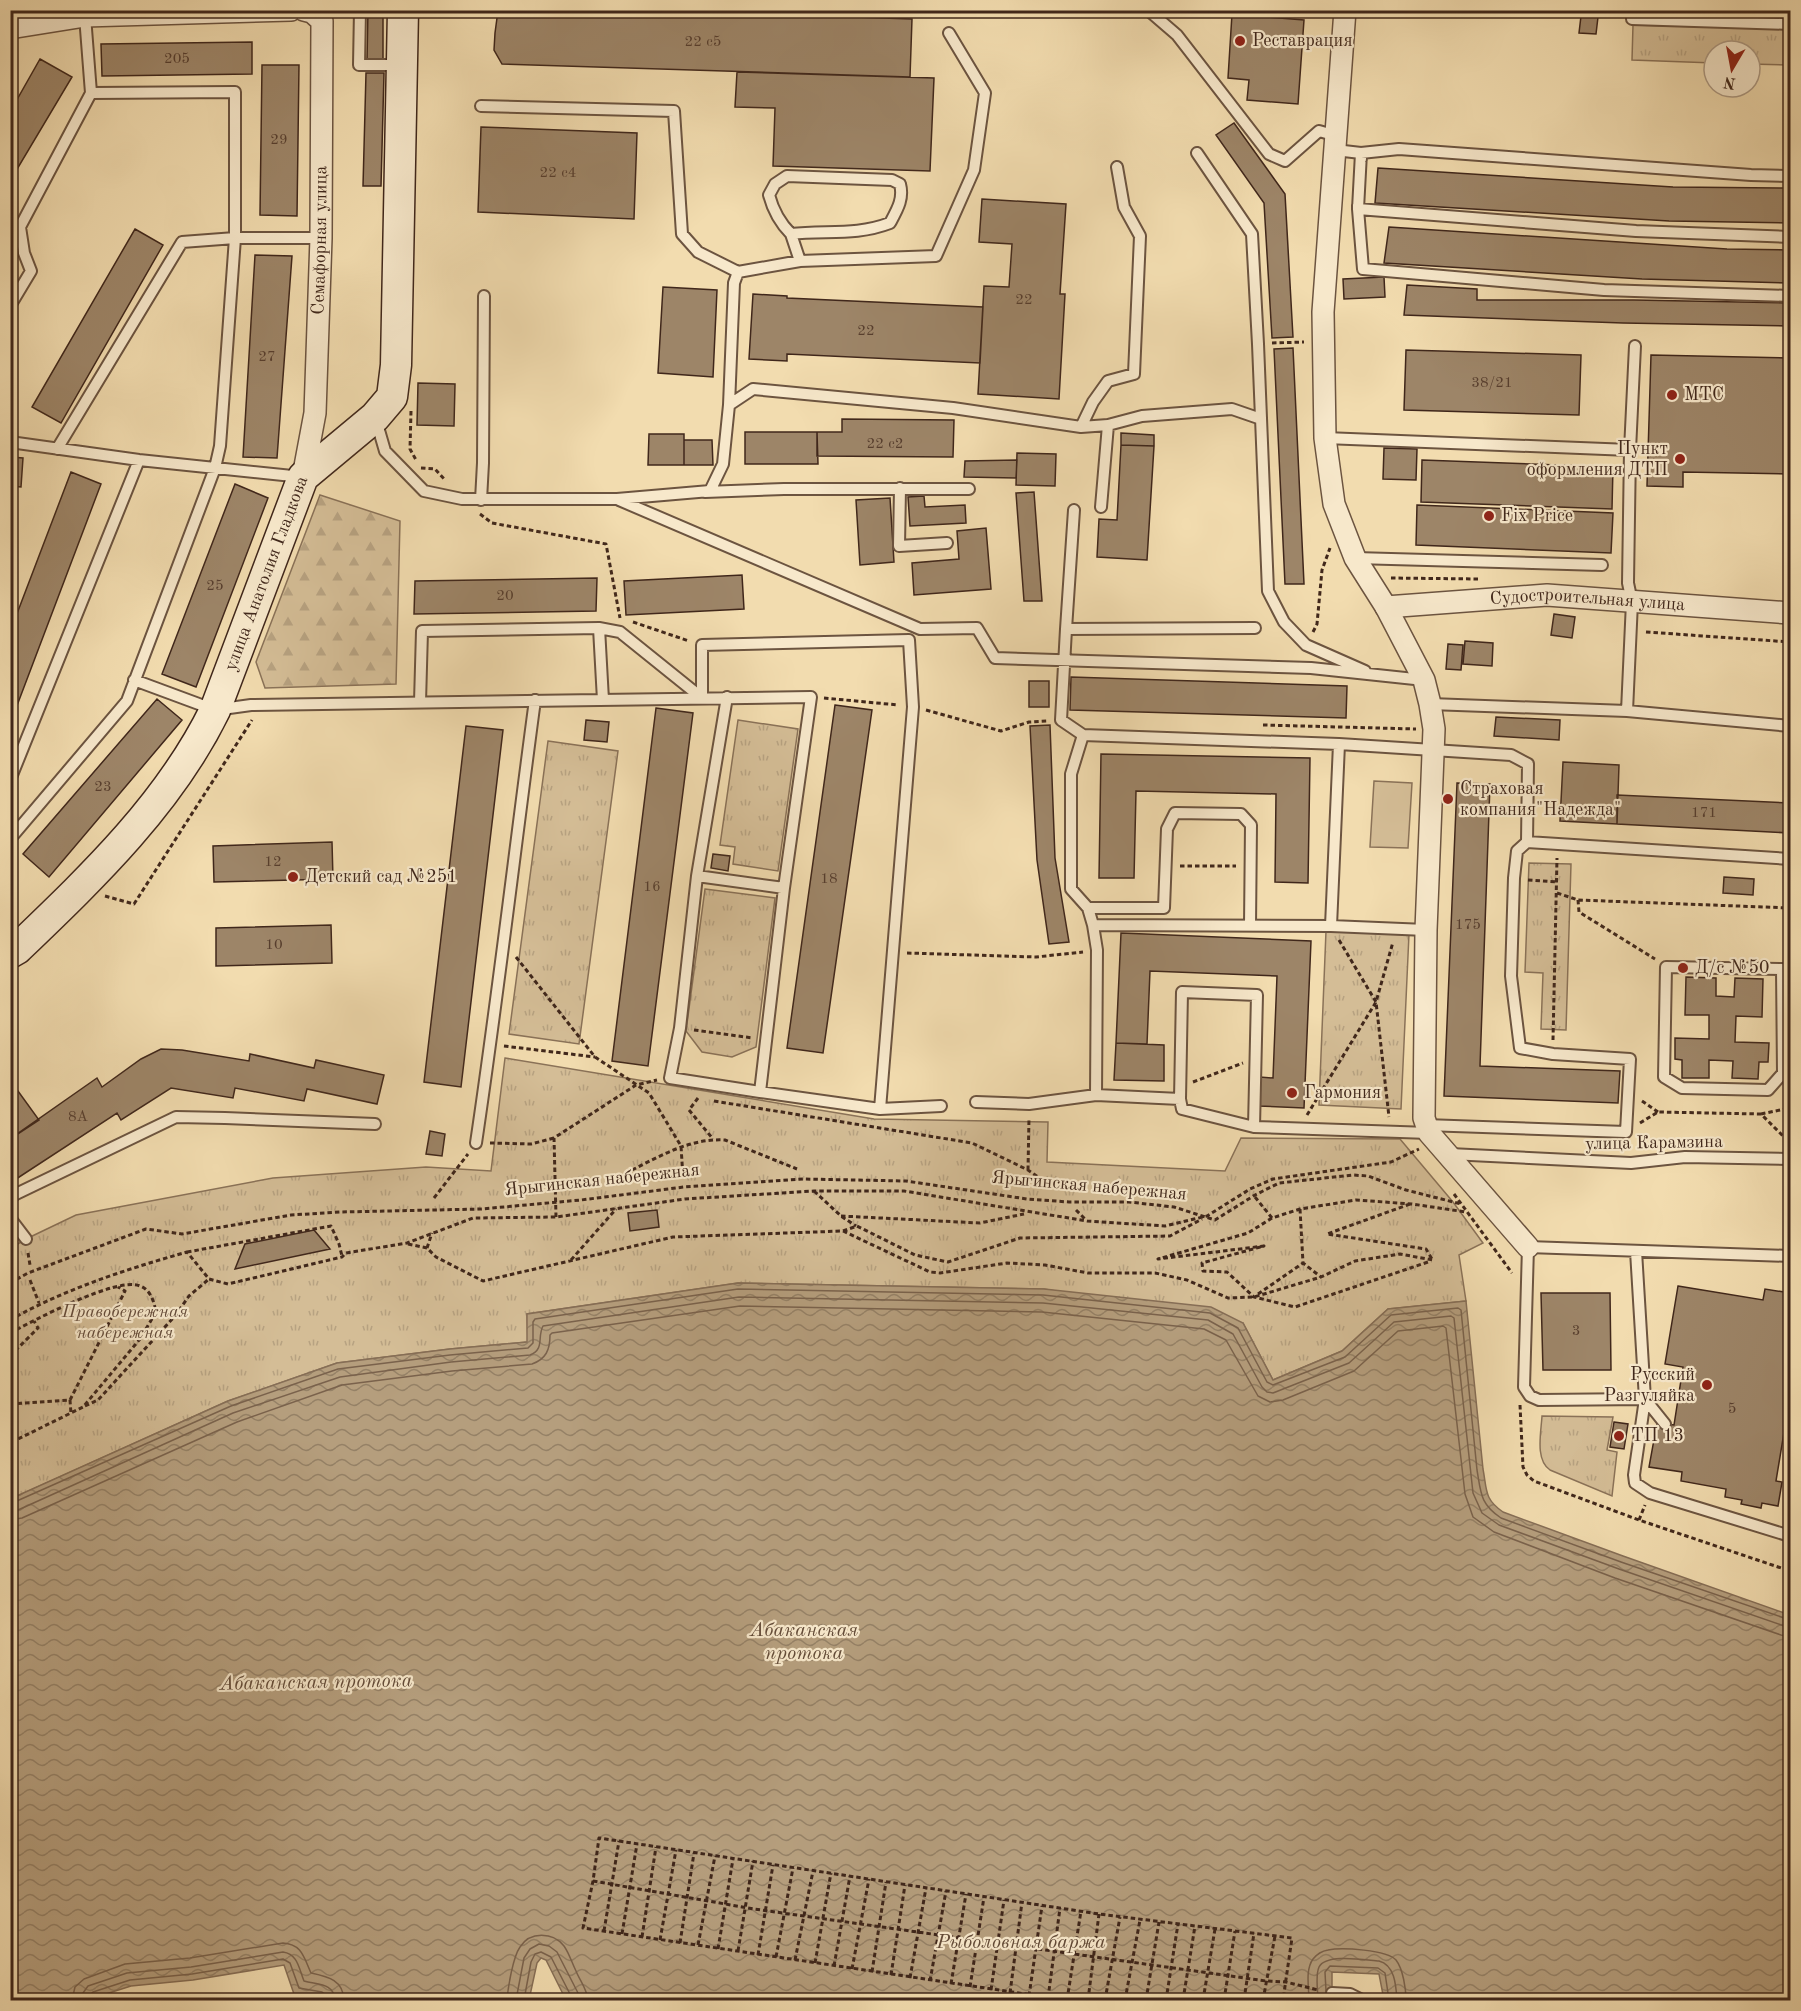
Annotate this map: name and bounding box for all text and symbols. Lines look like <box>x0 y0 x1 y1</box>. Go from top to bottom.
place label: Реставрация <box>1252 32 1353 50</box>
marker: Реставрация <box>1233 34 1247 48</box>
house number: 22 с5 <box>685 35 721 50</box>
north arrow <box>1702 39 1762 99</box>
house number: 205 <box>164 52 190 67</box>
text: N <box>1722 73 1737 91</box>
house number: 29 <box>270 133 288 148</box>
street label: Семафорная улица <box>309 166 330 315</box>
house number: 22 с4 <box>540 166 576 181</box>
house number: 22 <box>1015 293 1033 308</box>
house number: 22 <box>857 324 875 339</box>
house number: 27 <box>258 350 276 365</box>
house number: 38/21 <box>1471 376 1513 391</box>
place label: МТС <box>1684 386 1724 404</box>
marker: МТС <box>1665 388 1679 402</box>
house number: 22 с2 <box>867 437 903 452</box>
place label: Пункт оформления ДТП <box>1527 440 1668 480</box>
marker: Пункт оформления ДТП <box>1673 452 1687 466</box>
street label: улица Анатолия Гладкова <box>222 474 312 673</box>
place label: Fix Price <box>1501 507 1573 525</box>
marker: Fix Price <box>1482 509 1496 523</box>
house number: 25 <box>206 579 224 594</box>
street label: Судостроительная улица <box>1489 586 1686 614</box>
house number: 20 <box>496 589 514 604</box>
house number: 23 <box>94 780 112 795</box>
place label: Страховая компания"Надежда" <box>1460 780 1621 819</box>
marker: Страховая компания"Надежда" <box>1441 792 1455 806</box>
house number: 171 <box>1691 806 1717 821</box>
house number: 12 <box>264 855 282 870</box>
place label: Детский сад №251 <box>305 868 458 886</box>
marker: Детский сад №251 <box>286 870 300 884</box>
house number: 18 <box>820 872 838 887</box>
house number: 16 <box>643 880 661 895</box>
house number: 175 <box>1455 918 1481 933</box>
house number: 10 <box>265 938 283 953</box>
place label: Д/с №50 <box>1695 959 1769 977</box>
marker: Д/с №50 <box>1676 961 1690 975</box>
place label: Гармония <box>1304 1084 1381 1102</box>
marker: Гармония <box>1285 1086 1299 1100</box>
house number: 8А <box>68 1110 89 1125</box>
street label: улица Карамзина <box>1585 1133 1723 1153</box>
street label: Ярыгинская набережная <box>504 1161 700 1199</box>
street label: Ярыгинская набережная <box>991 1168 1187 1204</box>
park label: Правобережная набережная <box>61 1303 189 1342</box>
house number: 3 <box>1572 1324 1580 1339</box>
place label: Русский Разгуляйка <box>1604 1366 1695 1405</box>
marker: Русский Разгуляйка <box>1700 1378 1714 1392</box>
house number: 5 <box>1728 1402 1736 1417</box>
place label: ТП 13 <box>1631 1427 1684 1445</box>
marker: ТП 13 <box>1612 1429 1626 1443</box>
water label: Абаканская протока <box>749 1621 858 1664</box>
water label: Абаканская протока <box>218 1671 413 1695</box>
water label: Рыболовная баржа <box>935 1933 1106 1953</box>

